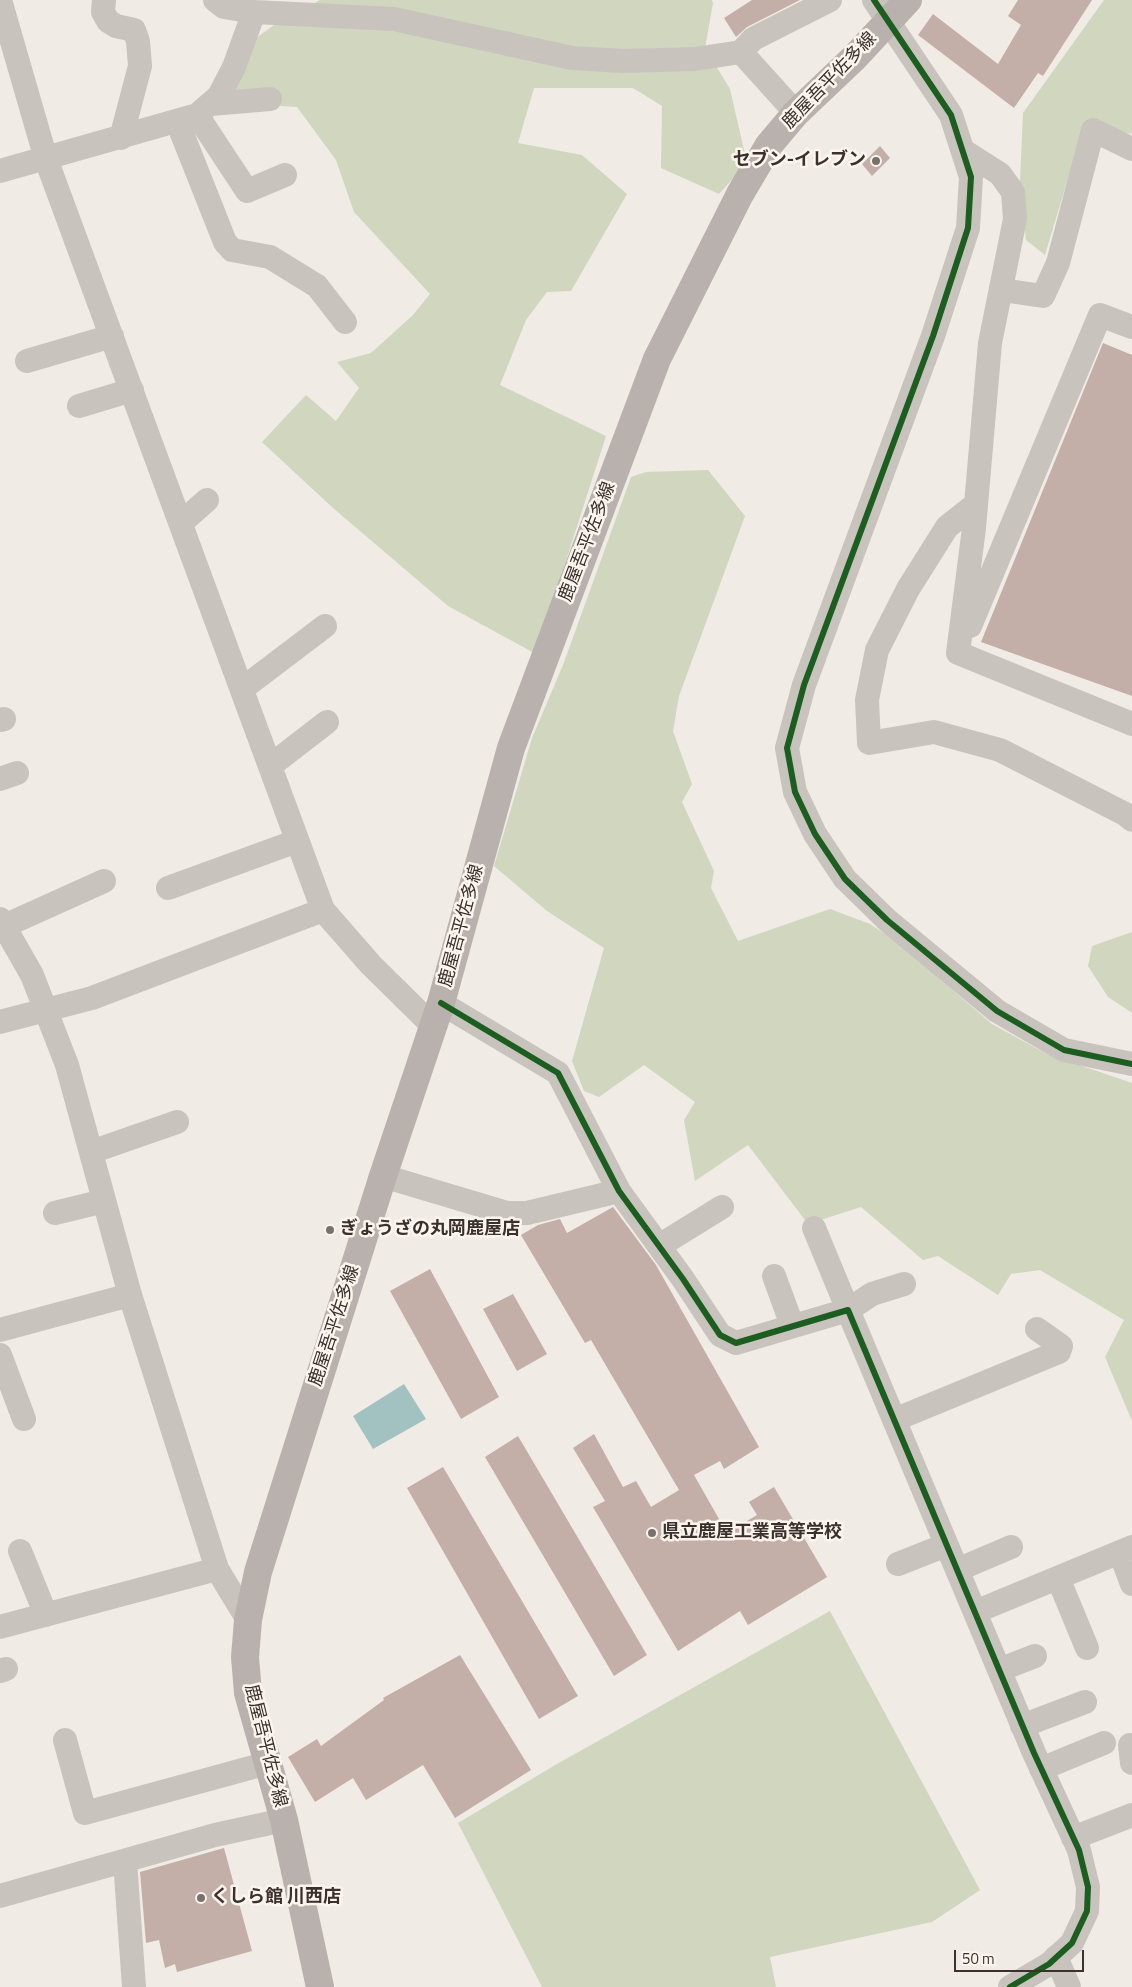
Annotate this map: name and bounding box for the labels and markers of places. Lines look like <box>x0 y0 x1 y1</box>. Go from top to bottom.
place label: セブン-イレブン <box>733 150 866 172</box>
marker: セブン-イレブン <box>870 155 882 167</box>
place label: ぎょうざの丸岡鹿屋店 <box>340 1219 520 1241</box>
marker: ぎょうざの丸岡鹿屋店 <box>324 1224 336 1236</box>
place label: 県立鹿屋工業高等学校 <box>662 1522 842 1544</box>
marker: 県立鹿屋工業高等学校 <box>646 1527 658 1539</box>
place label: くしら館 川西店 <box>211 1887 341 1909</box>
marker: くしら館 川西店 <box>195 1892 207 1904</box>

